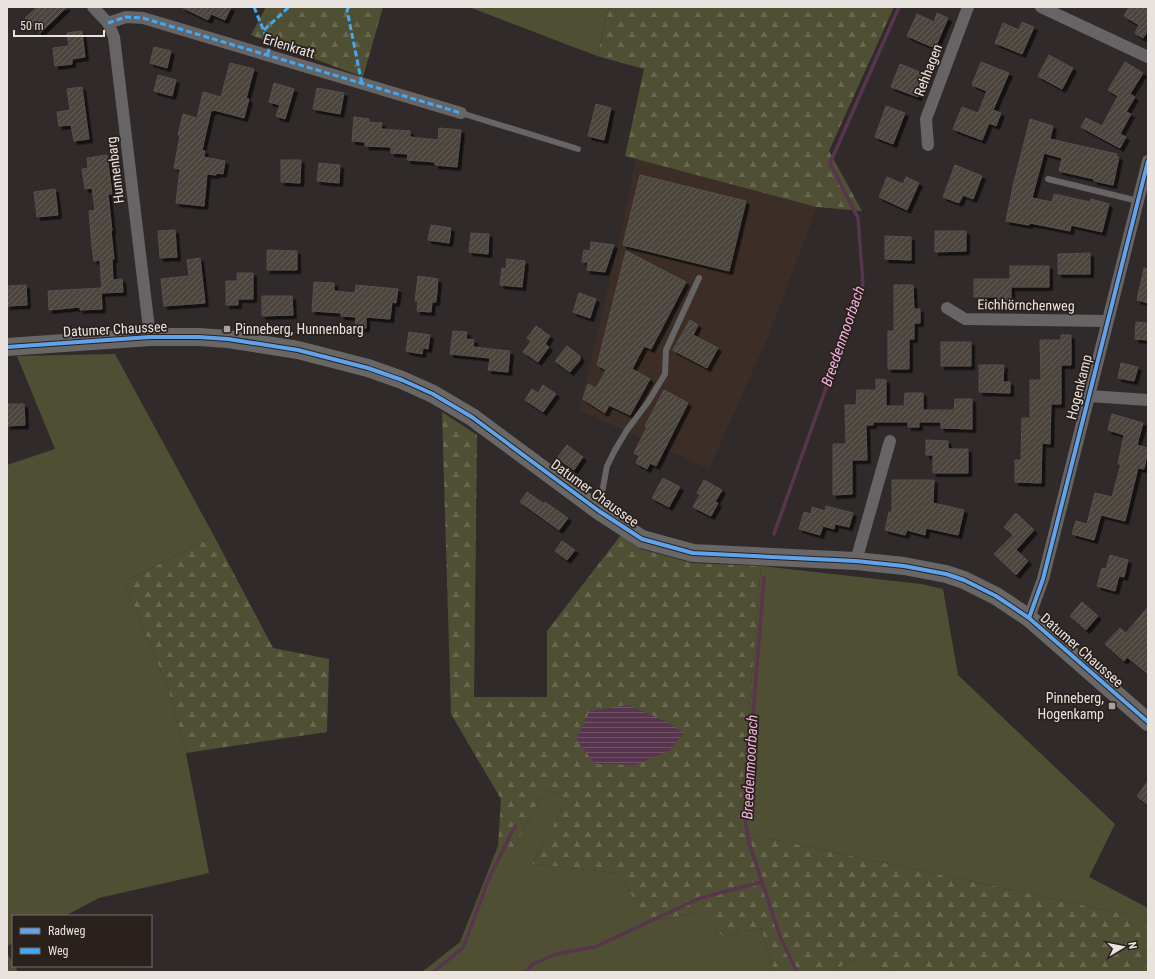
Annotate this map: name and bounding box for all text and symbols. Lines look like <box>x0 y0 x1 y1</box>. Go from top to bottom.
scale bar <box>14 12 104 38</box>
text: 50 m <box>20 19 44 33</box>
street label: Erlenkratt <box>261 31 317 61</box>
street label: Rehhagen <box>911 42 945 98</box>
street label: Hunnenbarg <box>103 136 127 204</box>
water label: Breedenmoorbach <box>817 283 869 389</box>
street label: Eichhörnchenweg <box>977 296 1075 314</box>
street label: Datumer Chaussee <box>63 318 168 340</box>
place label: Pinneberg, Hunnenbarg <box>235 321 364 337</box>
marker: Pinneberg, Hunnenbarg <box>222 324 232 334</box>
street label: Hogenkamp <box>1063 353 1095 421</box>
street label: Datumer Chaussee <box>548 456 642 530</box>
street label: Datumer Chaussee <box>1037 610 1127 691</box>
place label: Pinneberg, Hogenkamp <box>1038 690 1104 722</box>
marker: Pinneberg, Hogenkamp <box>1107 701 1117 711</box>
water label: Breedenmoorbach <box>738 714 762 820</box>
legend <box>12 915 152 967</box>
text: Radweg <box>48 924 85 938</box>
north arrow <box>1103 927 1143 967</box>
text: N <box>1125 941 1139 950</box>
text: Weg <box>48 944 69 958</box>

